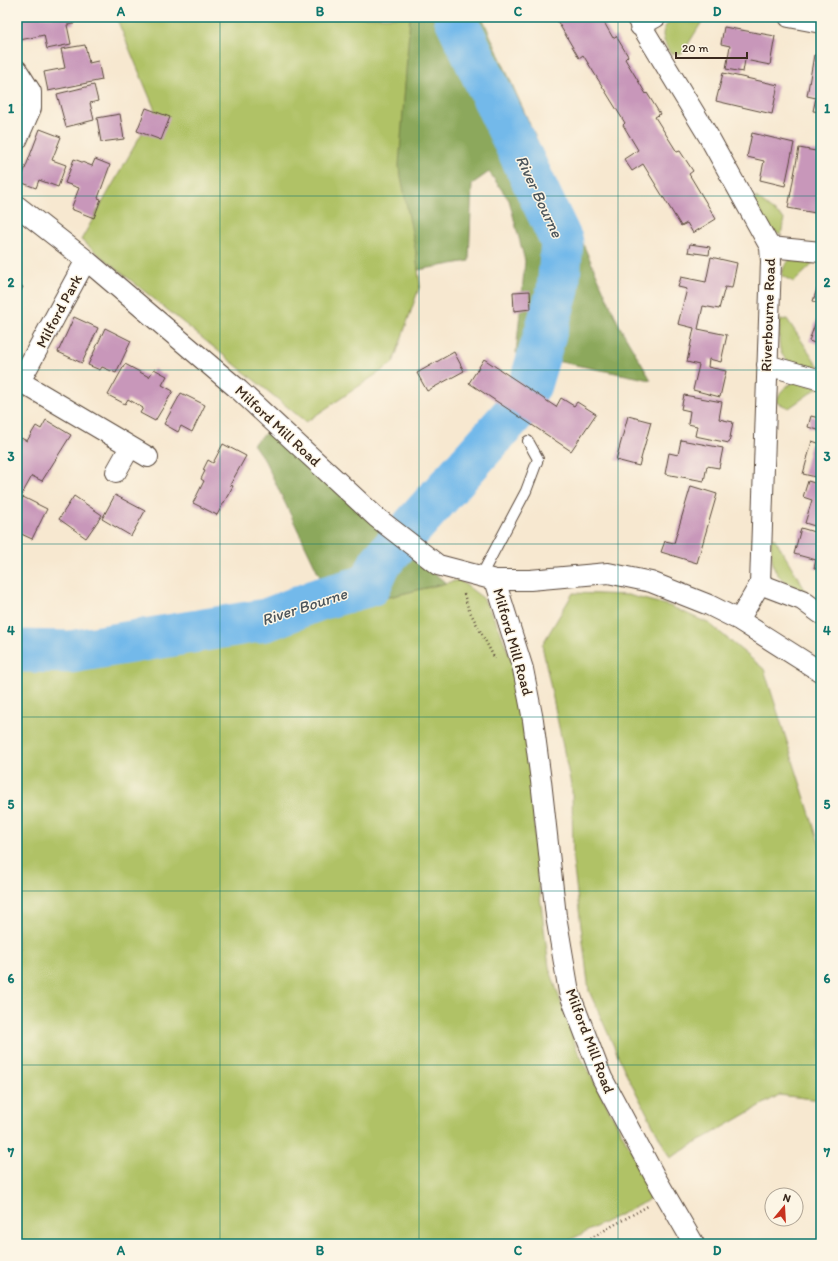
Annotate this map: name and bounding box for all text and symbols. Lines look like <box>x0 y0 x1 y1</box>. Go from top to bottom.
text: A <box>116 4 126 19</box>
text: B <box>316 4 325 19</box>
text: C <box>514 4 523 19</box>
text: D <box>713 4 722 19</box>
scale bar <box>676 34 747 60</box>
text: 20 m <box>682 41 709 55</box>
text: 1 <box>8 101 14 116</box>
text: 1 <box>824 101 830 116</box>
water label: River Bourne <box>512 152 567 242</box>
street label: Riverbourne Road <box>757 258 779 372</box>
street label: Milford Park <box>32 271 86 351</box>
text: 2 <box>8 275 15 290</box>
text: 2 <box>824 275 831 290</box>
street label: Milford Mill Road <box>231 382 325 471</box>
text: 3 <box>7 449 15 464</box>
text: 3 <box>823 449 831 464</box>
water label: River Bourne <box>259 583 350 629</box>
street label: Milford Mill Road <box>489 586 537 698</box>
text: 4 <box>7 623 15 638</box>
text: 4 <box>823 623 831 638</box>
text: 5 <box>8 797 15 812</box>
text: 5 <box>824 797 831 812</box>
text: 6 <box>8 971 15 986</box>
text: 6 <box>824 971 831 986</box>
street label: Milford Mill Road <box>562 986 619 1097</box>
text: 7 <box>7 1145 15 1160</box>
text: 7 <box>823 1145 831 1160</box>
north arrow <box>764 1187 804 1227</box>
text: N <box>781 1191 792 1205</box>
text: A <box>116 1243 126 1258</box>
text: B <box>316 1243 325 1258</box>
text: C <box>514 1243 523 1258</box>
text: D <box>713 1243 722 1258</box>

